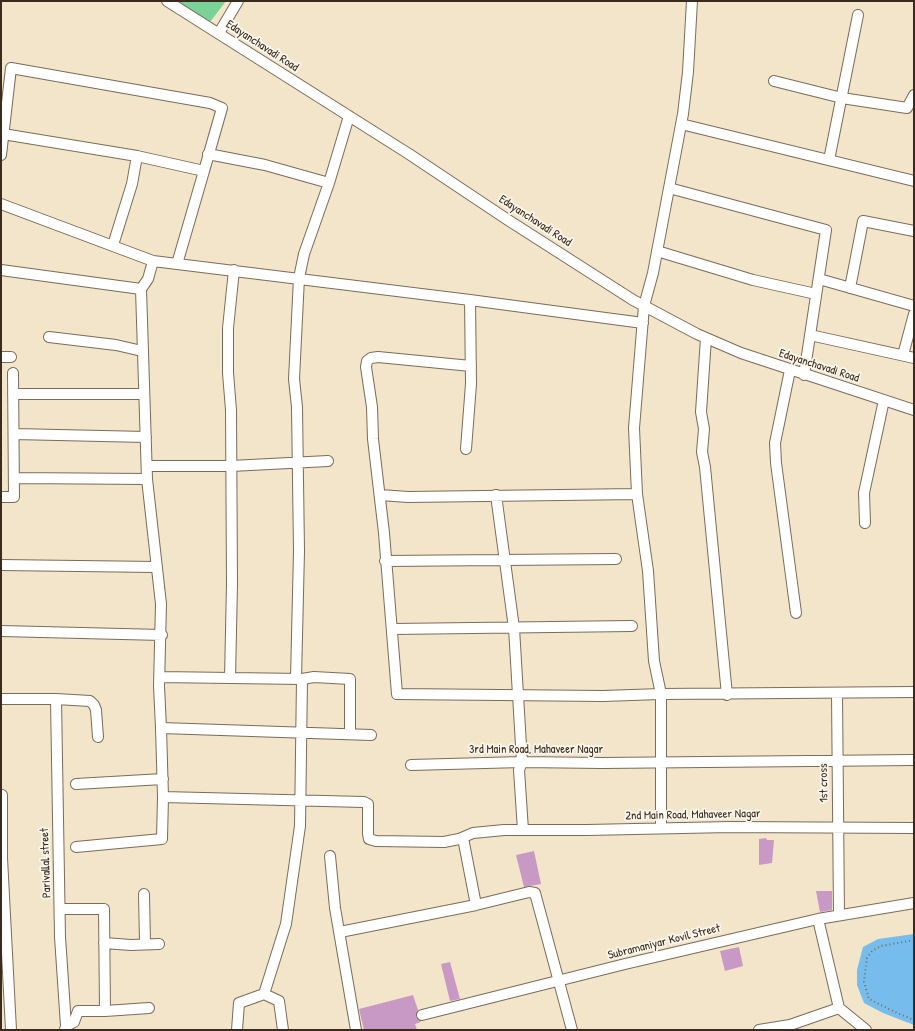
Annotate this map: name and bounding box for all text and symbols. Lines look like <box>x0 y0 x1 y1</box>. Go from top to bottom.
street label: Edayanchavadi Road <box>223 17 301 75</box>
street label: Edayanchavadi Road <box>496 192 574 250</box>
street label: Edayanchavadi Road <box>777 346 861 386</box>
street label: 3rd Main Road, Mahaveer Nagar <box>469 743 603 757</box>
street label: 1st cross <box>816 763 832 803</box>
street label: 2nd Main Road, Mahaveer Nagar <box>625 807 761 823</box>
street label: Parivallal street <box>38 828 54 898</box>
street label: Subramaniyar Kovil Street <box>606 921 722 963</box>

